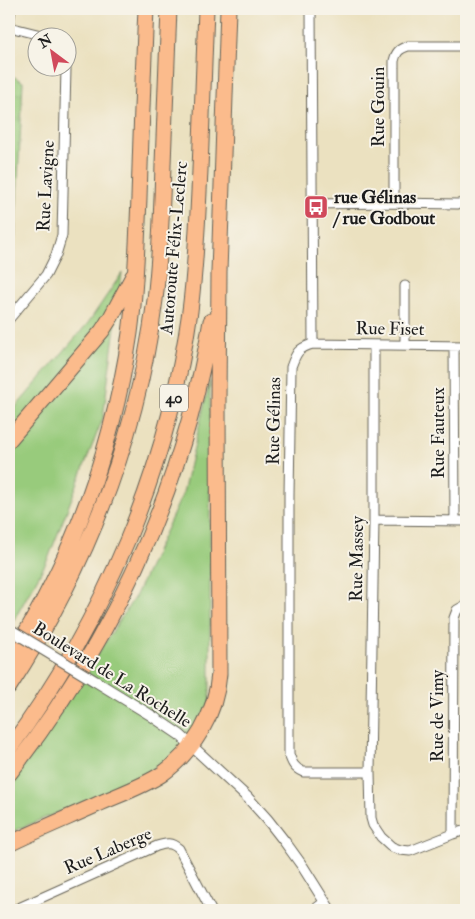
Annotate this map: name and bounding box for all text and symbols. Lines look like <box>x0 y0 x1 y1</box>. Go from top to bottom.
north arrow <box>28 28 78 78</box>
text: N <box>35 31 56 52</box>
street label: Rue Gouin <box>367 67 390 147</box>
street label: Rue Lavigne <box>32 139 60 232</box>
street label: Autoroute Félix-Leclerc <box>155 160 193 337</box>
place label: rue Gélinas / rue Godbout <box>332 186 435 230</box>
bus stop icon: rue Gélinas / rue Godbout <box>303 194 329 220</box>
street label: Rue Fiset <box>355 317 425 341</box>
street label: Rue Gélinas <box>262 377 286 465</box>
road number: 40 <box>160 384 188 412</box>
street label: Rue Fauteux <box>427 387 450 479</box>
street label: Rue Massey <box>345 515 369 602</box>
street label: Boulevard de La Rochelle <box>28 617 196 733</box>
street label: Rue de Vimy <box>426 669 449 762</box>
street label: Rue Laberge <box>61 822 156 880</box>

